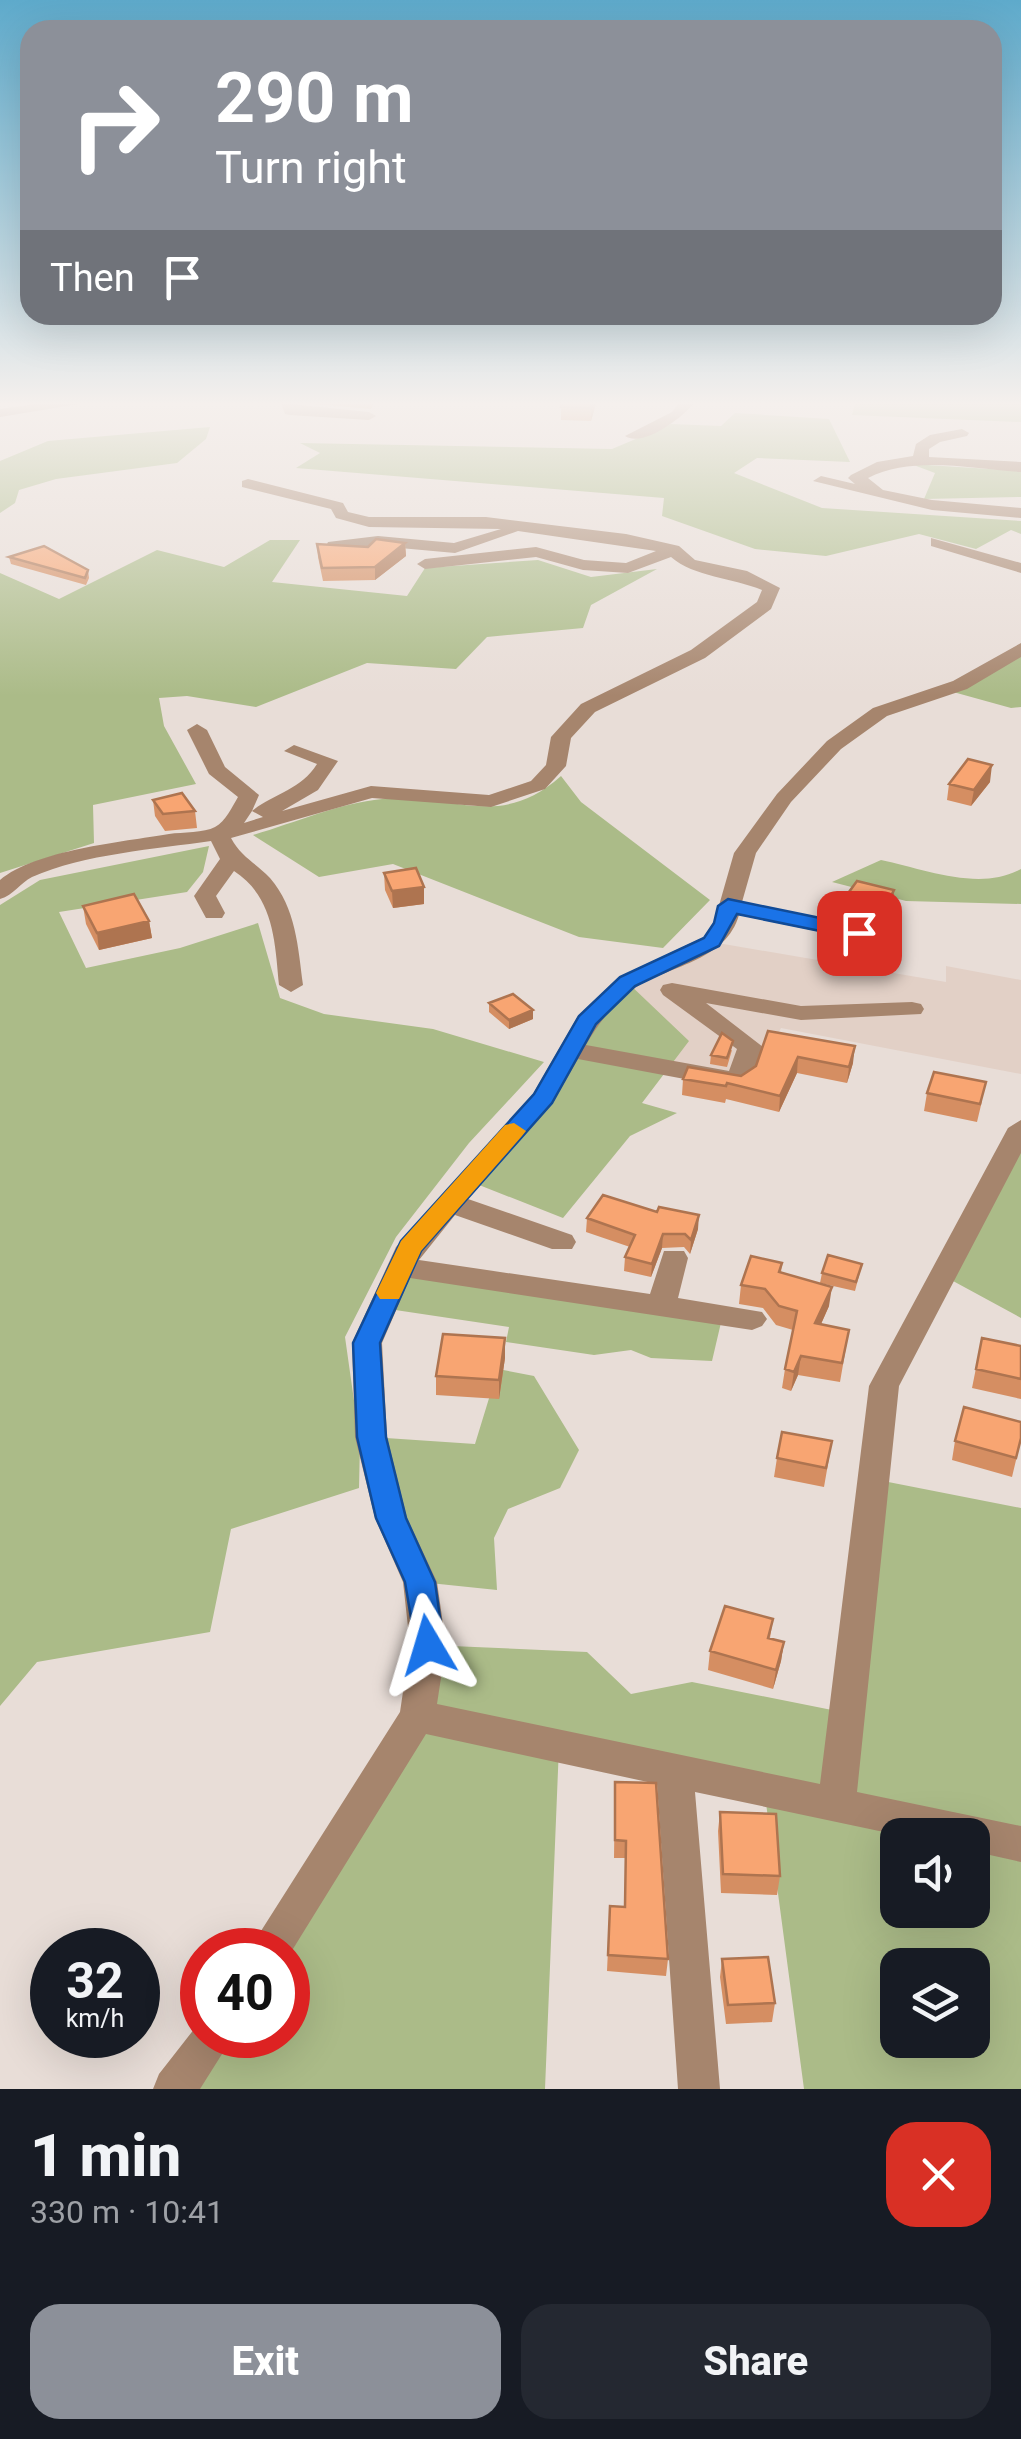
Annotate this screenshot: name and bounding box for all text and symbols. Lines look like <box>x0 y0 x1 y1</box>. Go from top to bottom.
text: 290 m <box>215 57 414 139</box>
icon: right <box>50 60 180 190</box>
text: Turn right <box>215 141 407 194</box>
icon: arrive <box>155 250 210 305</box>
text: Then <box>50 256 135 300</box>
pin <box>817 891 902 976</box>
icon: arrive <box>832 906 887 961</box>
position arrow <box>376 1593 480 1697</box>
map controls <box>880 1818 990 2058</box>
button: sound <box>880 1818 990 1928</box>
speed limit sign: 40 <box>180 1928 310 2058</box>
button: layers <box>880 1948 990 2058</box>
text: 32 <box>66 1952 124 2010</box>
text: km/h <box>66 2004 124 2033</box>
text: 1 min <box>30 2120 181 2191</box>
button: close <box>886 2122 991 2227</box>
text: 330 m · 10:41 <box>30 2193 224 2231</box>
button: Exit <box>30 2304 501 2419</box>
button: Share <box>521 2304 991 2419</box>

